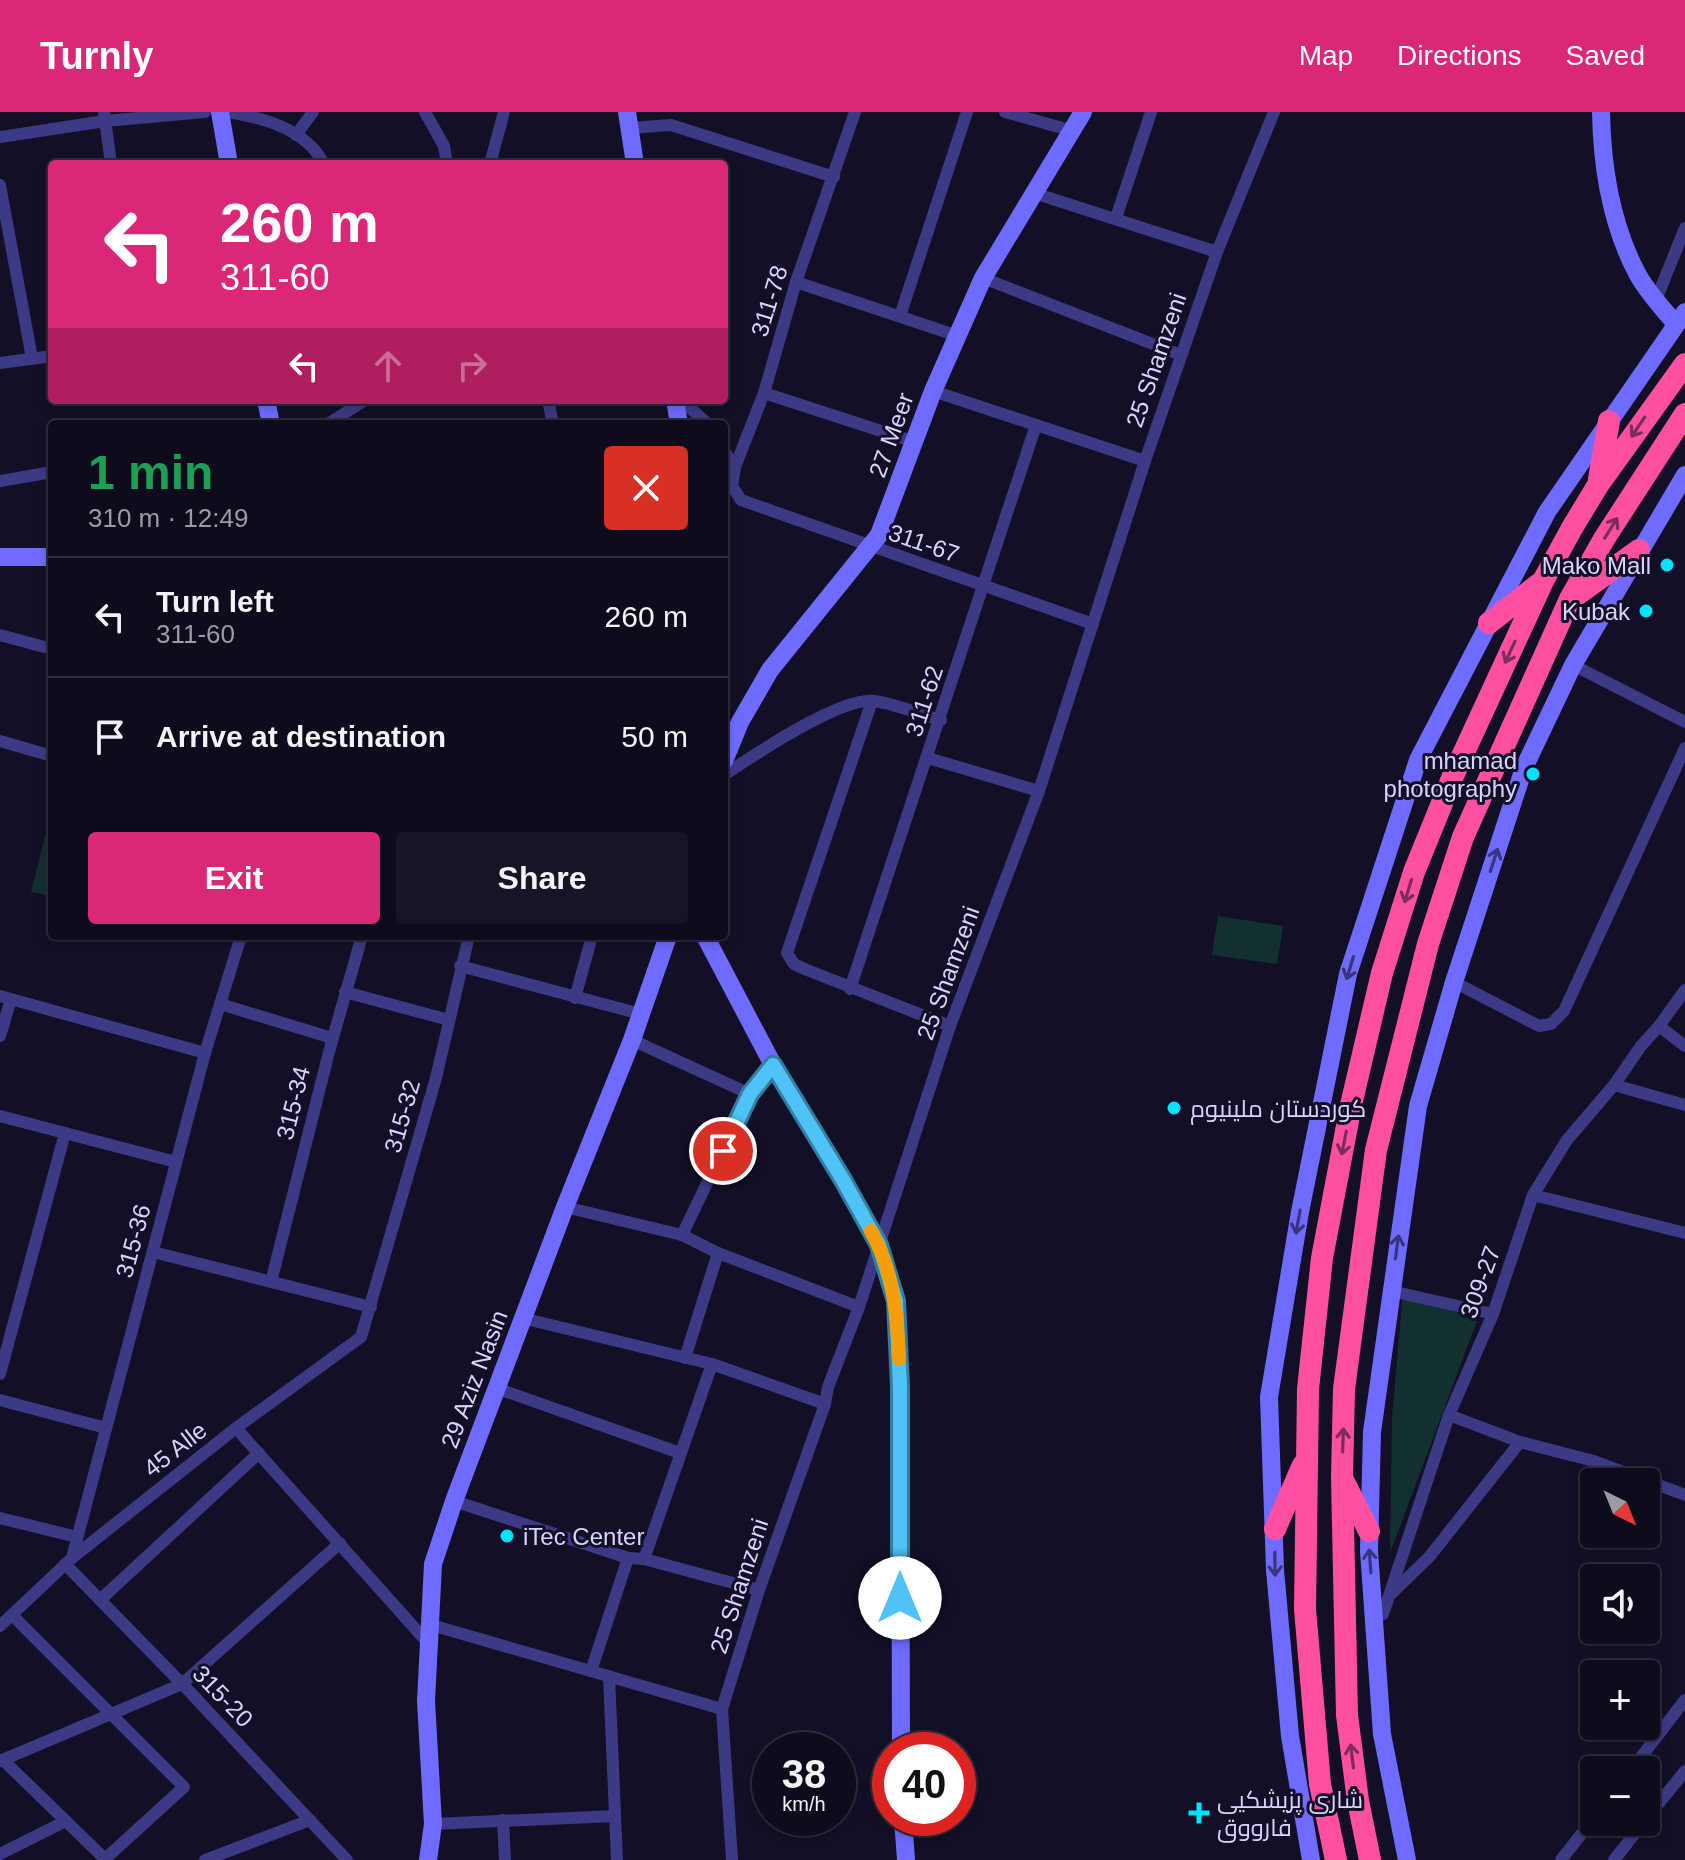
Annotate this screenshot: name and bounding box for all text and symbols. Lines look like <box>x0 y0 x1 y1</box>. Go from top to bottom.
text: Turnly <box>40 35 153 77</box>
text: Map <box>1299 40 1353 71</box>
text: Directions <box>1397 40 1522 71</box>
text: Saved <box>1566 40 1645 71</box>
text: 260 m <box>220 191 379 254</box>
icon: left <box>88 192 192 296</box>
text: 311-60 <box>220 257 329 298</box>
street label: 311-78 <box>745 262 793 340</box>
street label: 25 Shamzeni <box>1120 289 1192 431</box>
icon: left <box>282 344 326 388</box>
icon: ahead <box>366 344 410 388</box>
icon: right <box>450 344 494 388</box>
street label: 27 Meer <box>863 389 919 481</box>
one-way arrow <box>1630 415 1646 437</box>
text: 1 min <box>88 446 213 499</box>
button: close <box>604 446 688 530</box>
text: 310 m · 12:49 <box>88 503 248 533</box>
one-way arrow <box>1603 517 1619 540</box>
street label: 311-67 <box>885 518 963 568</box>
place label: Mako Mall <box>1542 552 1651 579</box>
marker: Mako Mall <box>1658 556 1676 574</box>
text: Turn left <box>156 585 274 618</box>
icon: left <box>88 595 132 639</box>
place label: Kubak <box>1562 598 1631 625</box>
text: 260 m <box>605 600 688 633</box>
marker: Kubak <box>1637 602 1655 620</box>
text: 311-60 <box>156 619 235 649</box>
one-way arrow <box>1502 640 1517 664</box>
street label: 311-62 <box>900 662 948 740</box>
icon: arrive <box>88 715 132 759</box>
text: Arrive at destination <box>156 720 446 753</box>
text: 50 m <box>621 720 688 753</box>
place label: mhamad photography <box>1384 747 1517 802</box>
marker: mhamad photography <box>1524 765 1542 783</box>
button: Exit <box>88 832 380 924</box>
button: Share <box>396 832 688 924</box>
one-way arrow <box>1487 847 1502 873</box>
one-way arrow <box>1400 878 1414 903</box>
street label: 25 Shamzeni <box>911 903 985 1043</box>
one-way arrow <box>1342 954 1357 980</box>
street label: 315-34 <box>271 1063 315 1143</box>
street label: 315-32 <box>379 1076 425 1156</box>
place label: کوردستان ملینیوم <box>1190 1095 1366 1125</box>
marker: کوردستان ملینیوم <box>1165 1099 1183 1117</box>
pin <box>689 1117 757 1185</box>
icon: arrive <box>701 1129 745 1173</box>
one-way arrow <box>1335 1130 1350 1155</box>
street label: 315-36 <box>110 1201 156 1281</box>
one-way arrow <box>1290 1209 1305 1235</box>
one-way arrow <box>1390 1235 1405 1260</box>
street label: 309-27 <box>1455 1242 1505 1322</box>
street label: 29 Aziz Nasin <box>435 1306 513 1452</box>
street label: 45 Alle <box>138 1416 212 1482</box>
one-way arrow <box>1335 1427 1350 1454</box>
north arrow <box>1580 1468 1660 1548</box>
map controls <box>1580 1468 1660 1836</box>
street label: 25 Shamzeni <box>705 1515 773 1657</box>
place label: iTec Center <box>523 1523 644 1550</box>
marker: iTec Center <box>498 1527 516 1545</box>
one-way arrow <box>1362 1548 1377 1575</box>
one-way arrow <box>1267 1550 1283 1577</box>
position arrow <box>858 1556 942 1640</box>
button: sound <box>1580 1564 1660 1644</box>
street label: 315-20 <box>187 1660 259 1732</box>
button: + <box>1580 1660 1660 1740</box>
speed limit sign: 40 <box>872 1732 976 1836</box>
one-way arrow <box>1344 1743 1359 1769</box>
text: 38 <box>782 1752 826 1796</box>
button: − <box>1580 1756 1660 1836</box>
place label: شاری پزیشکیی فارووق <box>1217 1786 1363 1843</box>
text: km/h <box>782 1793 826 1815</box>
marker: شاری پزیشکیی فارووق <box>1188 1802 1210 1824</box>

